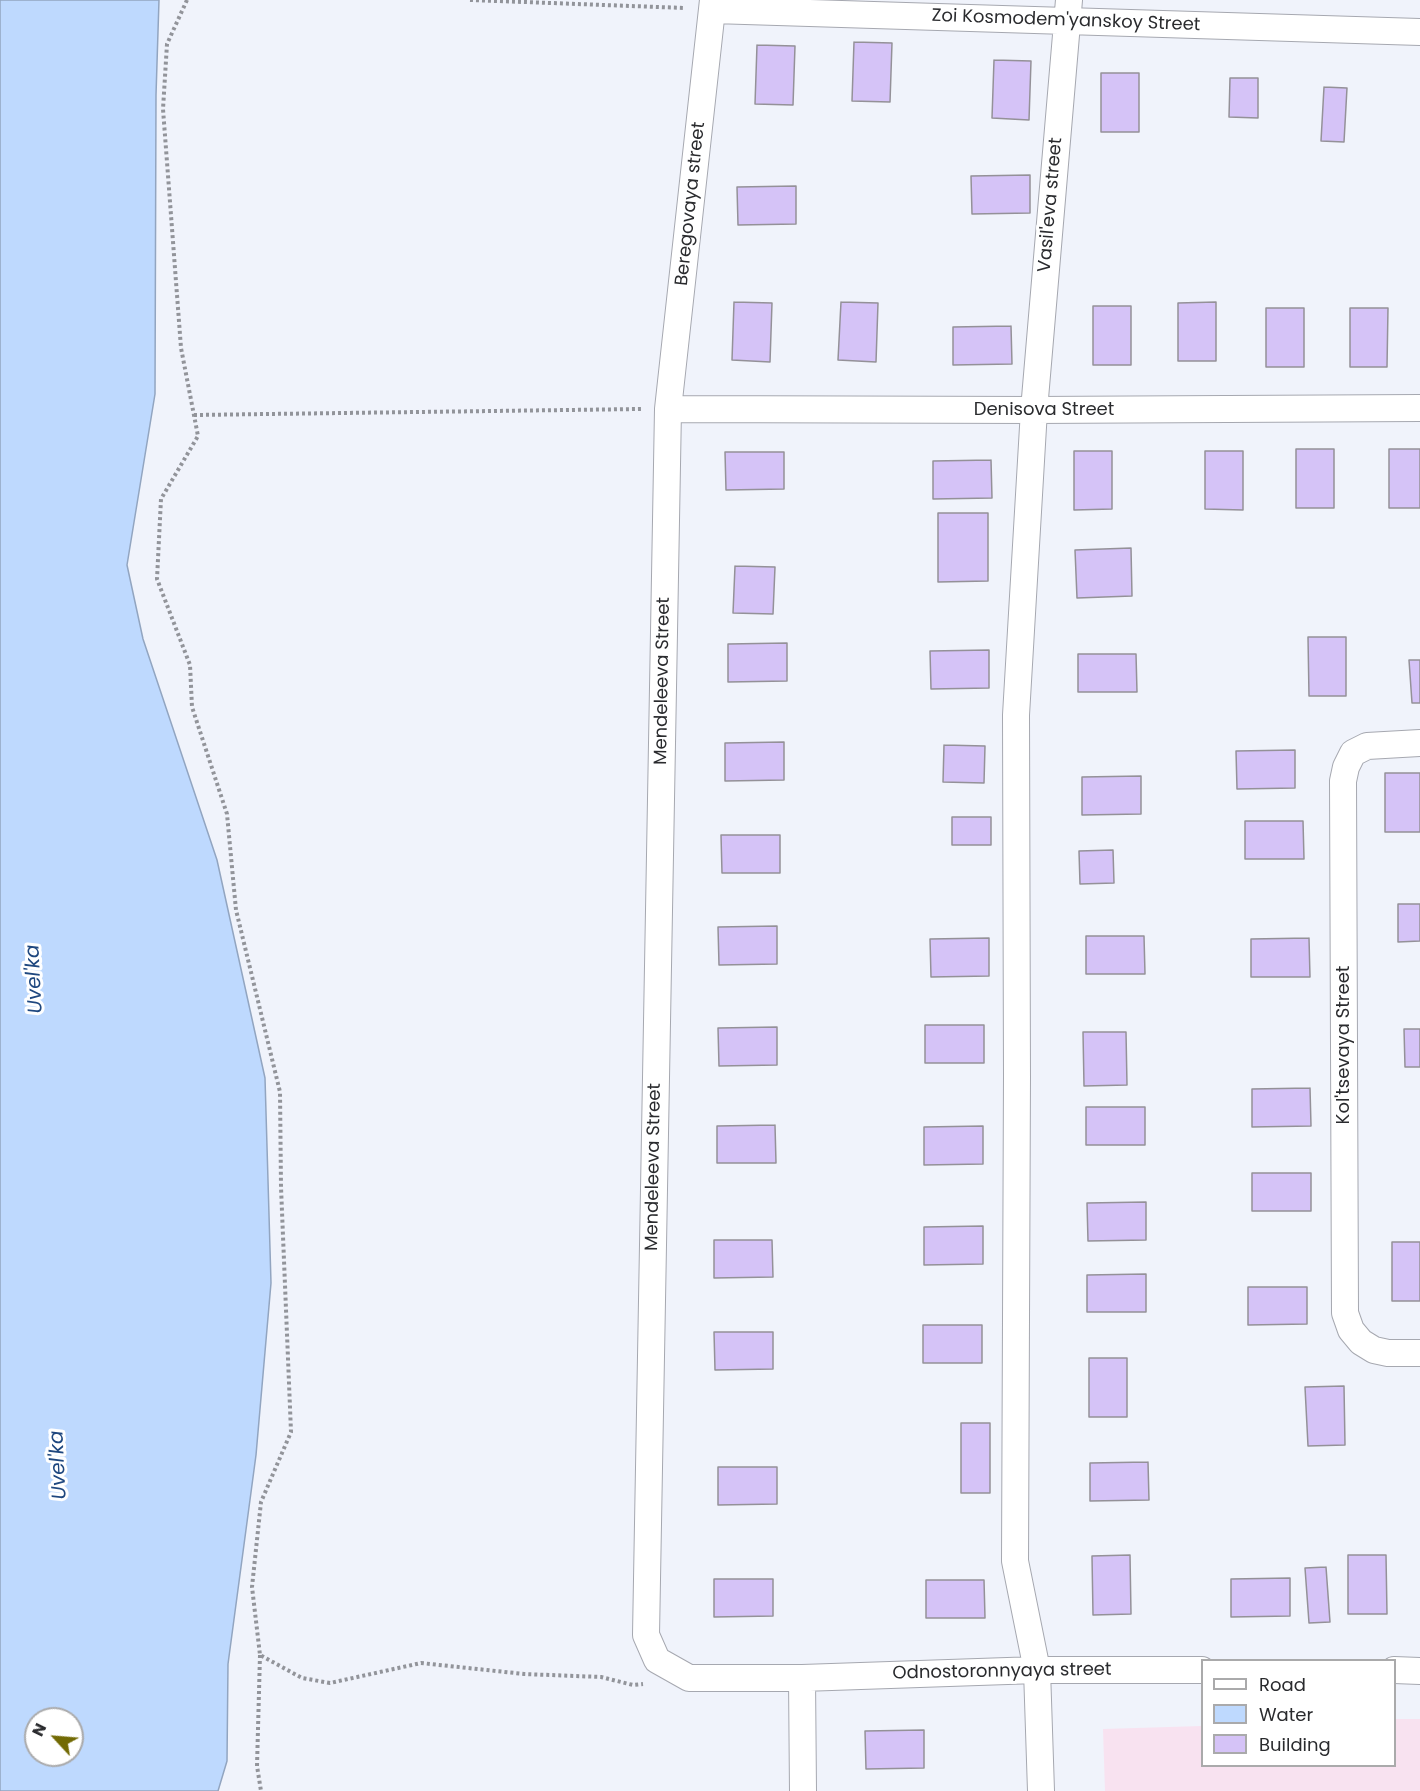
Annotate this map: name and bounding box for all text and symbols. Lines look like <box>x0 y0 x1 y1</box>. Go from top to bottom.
street label: Zoi Kosmodem'yanskoy Street <box>931 6 1201 36</box>
street label: Beregovaya street <box>672 121 710 287</box>
street label: Vasil'eva street <box>1034 137 1068 273</box>
street label: Denisova Street <box>974 399 1114 421</box>
street label: Mendeleeva Street <box>651 597 675 765</box>
water label: Uvel'ka <box>21 944 49 1014</box>
street label: Kol'tsevaya Street <box>1333 966 1355 1124</box>
street label: Mendeleeva Street <box>642 1083 666 1251</box>
water label: Uvel'ka <box>45 1430 73 1500</box>
street label: Odnostoronnyaya street <box>892 1659 1112 1685</box>
legend <box>1201 1659 1396 1767</box>
text: Road <box>1259 1672 1306 1697</box>
text: Water <box>1259 1702 1313 1727</box>
north arrow <box>24 1707 84 1767</box>
text: N <box>26 1719 52 1740</box>
text: Building <box>1259 1732 1331 1757</box>

